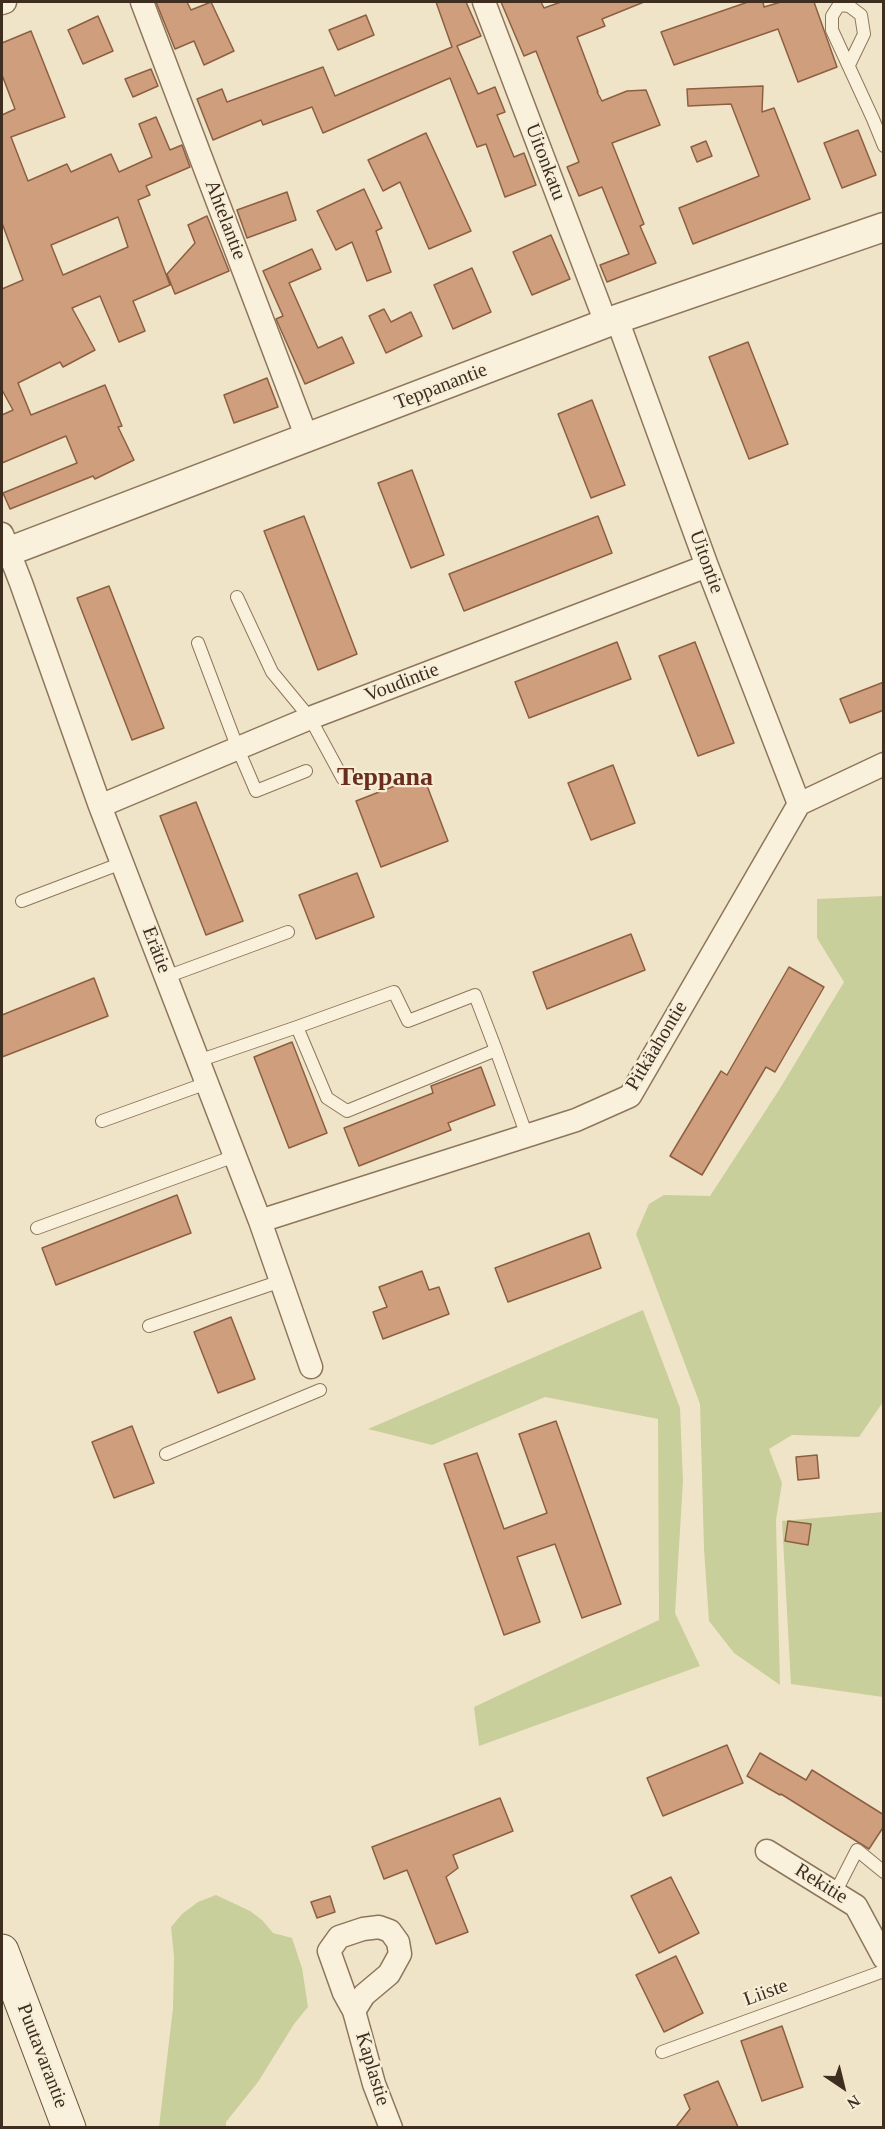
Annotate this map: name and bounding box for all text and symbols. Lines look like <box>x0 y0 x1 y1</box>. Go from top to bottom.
street label: Uitonkatu <box>519 120 571 204</box>
street label: Ahtelantie <box>199 177 251 263</box>
street label: Teppanantie <box>391 358 491 416</box>
street label: Uitontie <box>684 527 728 597</box>
street label: Voudintie <box>362 658 442 708</box>
district label: Teppana <box>337 762 433 794</box>
street label: Erätie <box>136 923 176 977</box>
street label: Pitkäahontie <box>621 997 693 1095</box>
street label: Rekitie <box>790 1859 852 1909</box>
street label: Liiste <box>740 1974 792 2012</box>
street label: Puutavarantie <box>11 2000 73 2112</box>
street label: Kaplastie <box>349 2029 395 2109</box>
north arrow <box>813 2057 873 2117</box>
text: N <box>844 2092 863 2112</box>

